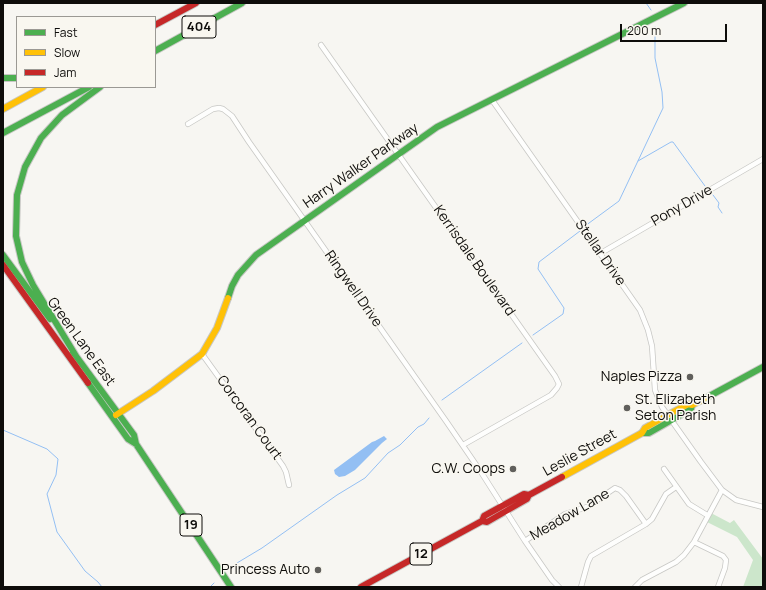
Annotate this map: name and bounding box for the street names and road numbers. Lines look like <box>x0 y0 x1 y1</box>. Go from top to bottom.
road number: 404 <box>182 16 216 38</box>
street label: Harry Walker Parkway <box>300 120 422 212</box>
street label: Pony Drive <box>649 182 715 230</box>
street label: Kerrisdale Boulevard <box>430 203 518 319</box>
street label: Stellar Drive <box>571 217 629 289</box>
street label: Ringwell Drive <box>320 248 386 330</box>
street label: Green Lane East <box>43 295 119 389</box>
street label: Corcoran Court <box>213 373 285 463</box>
street label: Leslie Street <box>540 426 620 480</box>
street label: Meadow Lane <box>527 486 613 544</box>
road number: 19 <box>180 514 202 536</box>
road number: 12 <box>410 543 432 565</box>

